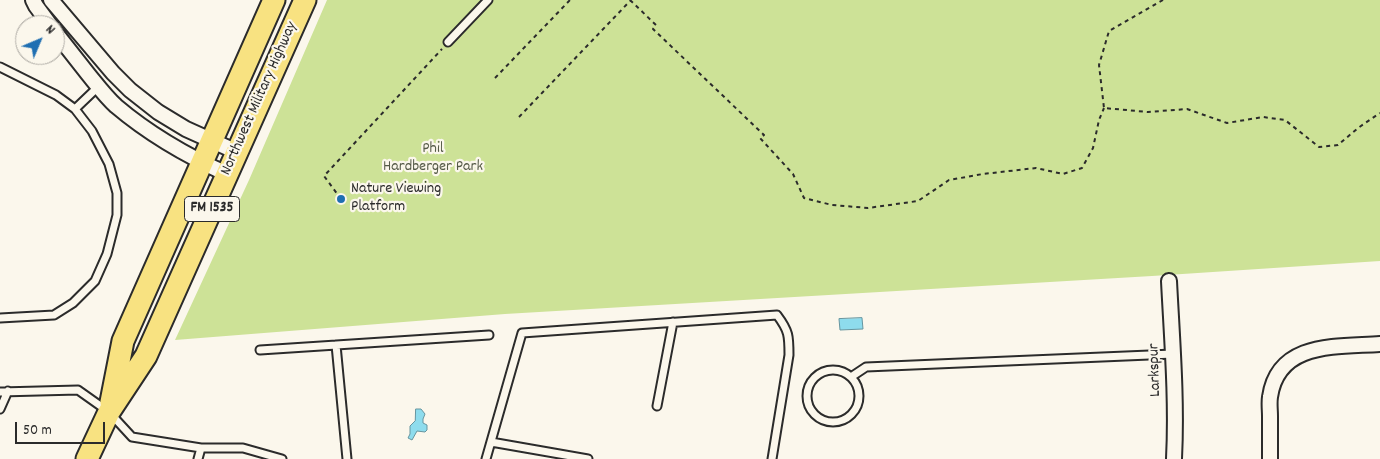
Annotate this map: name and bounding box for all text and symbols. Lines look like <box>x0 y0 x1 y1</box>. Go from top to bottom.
north arrow <box>15 15 65 65</box>
street label: Northwest Military Highway <box>217 19 303 179</box>
text: N <box>40 21 59 40</box>
park label: Phil Hardberger Park <box>383 140 483 178</box>
place label: Nature Viewing Platform <box>351 180 441 218</box>
marker: Nature Viewing Platform <box>335 193 347 205</box>
road number: FM 1535 <box>184 196 240 222</box>
street label: Larkspur <box>1145 343 1167 397</box>
scale bar <box>18 412 108 444</box>
text: 50 m <box>23 420 52 442</box>

